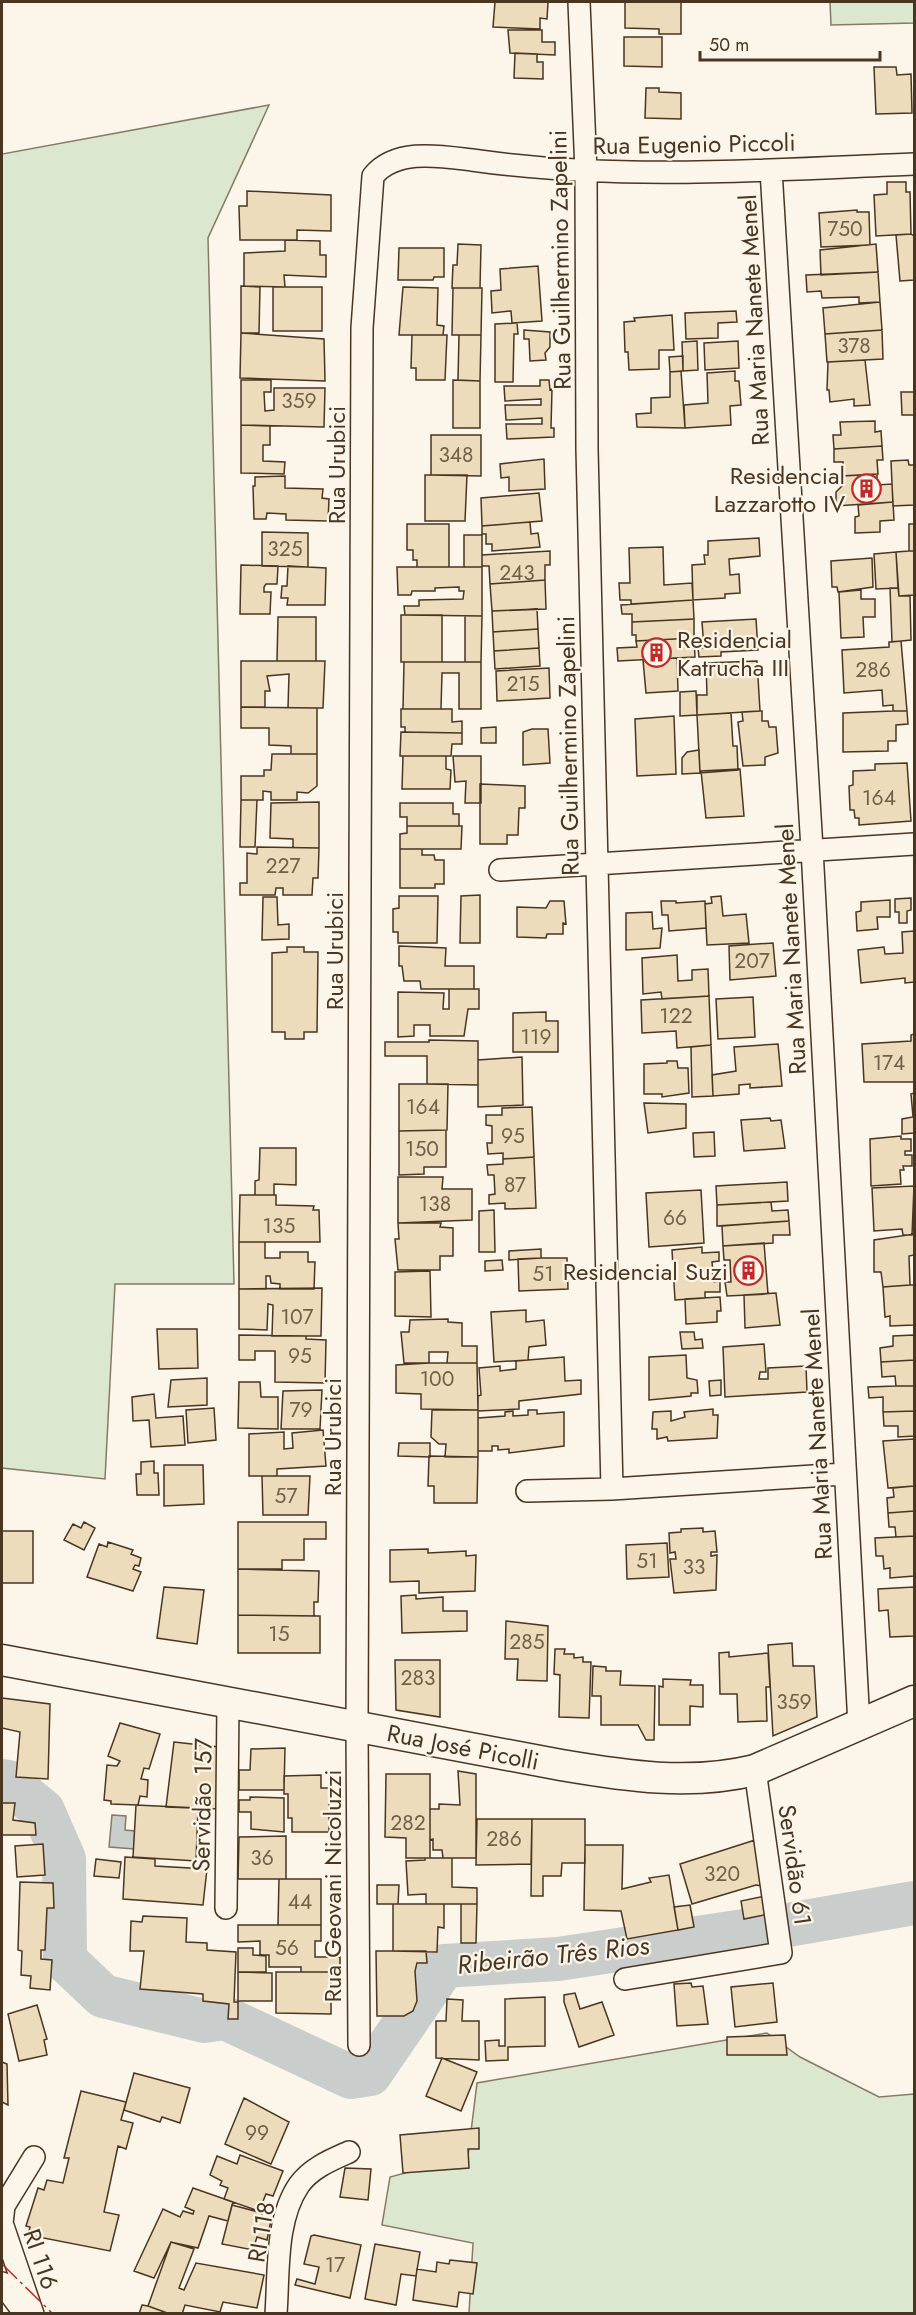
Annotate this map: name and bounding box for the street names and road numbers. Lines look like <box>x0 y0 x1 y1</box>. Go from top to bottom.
street label: Rua Eugenio Piccoli <box>592 125 796 163</box>
street label: Rua Guilhermino Zapelini <box>540 130 580 390</box>
street label: Rua Maria Nanete Menel <box>730 193 778 447</box>
street label: Rua Urubici <box>319 406 354 524</box>
street label: Rua Guilhermino Zapelini <box>548 616 588 876</box>
street label: Rua Maria Nanete Menel <box>767 822 815 1076</box>
street label: Rua Urubici <box>317 892 352 1010</box>
street label: Rua Maria Nanete Menel <box>793 1307 841 1561</box>
street label: Rua Urubici <box>315 1378 350 1496</box>
street label: Rua José Picolli <box>384 1715 542 1779</box>
street label: Servidão 157 <box>183 1737 221 1872</box>
street label: Rua Geovani Nicoluzzi <box>315 1769 350 2003</box>
street label: Servidão 61 <box>769 1802 821 1928</box>
street label: RI 118 <box>238 2199 284 2265</box>
street label: RI 116 <box>14 2224 68 2294</box>

